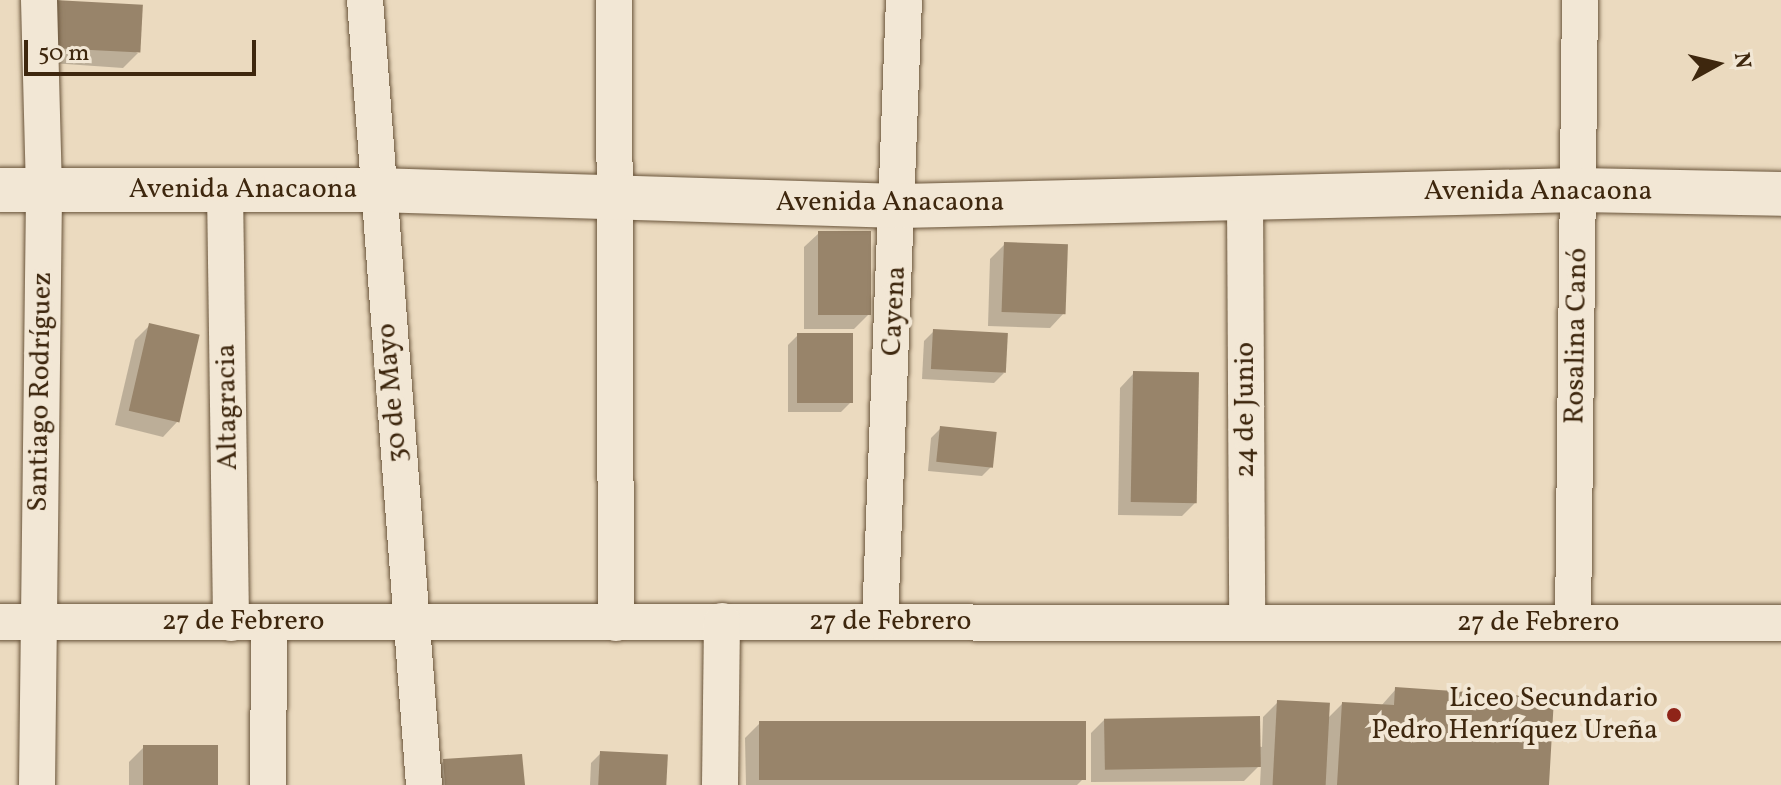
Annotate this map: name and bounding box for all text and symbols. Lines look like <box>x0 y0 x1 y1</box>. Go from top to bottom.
scale bar <box>28 24 260 74</box>
north arrow <box>1677 24 1757 104</box>
text: 50 m <box>38 37 90 71</box>
text: N <box>1725 51 1758 71</box>
street label: Avenida Anacaona <box>129 173 357 207</box>
street label: Avenida Anacaona <box>1424 175 1652 209</box>
street label: Avenida Anacaona <box>776 186 1004 220</box>
street label: Rosalina Canó <box>1559 248 1595 424</box>
street label: Cayena <box>876 265 914 357</box>
street label: Santiago Rodríguez <box>22 272 60 512</box>
street label: 30 de Mayo <box>370 322 416 464</box>
street label: 24 de Junio <box>1229 342 1263 478</box>
street label: Altagracia <box>210 343 246 471</box>
street label: 27 de Febrero <box>162 605 324 639</box>
street label: 27 de Febrero <box>809 605 971 639</box>
street label: 27 de Febrero <box>1457 606 1619 640</box>
place label: Liceo Secundario Pedro Henríquez Ureña <box>1371 682 1658 748</box>
marker: Liceo Secundario Pedro Henríquez Ureña <box>1665 706 1683 724</box>

